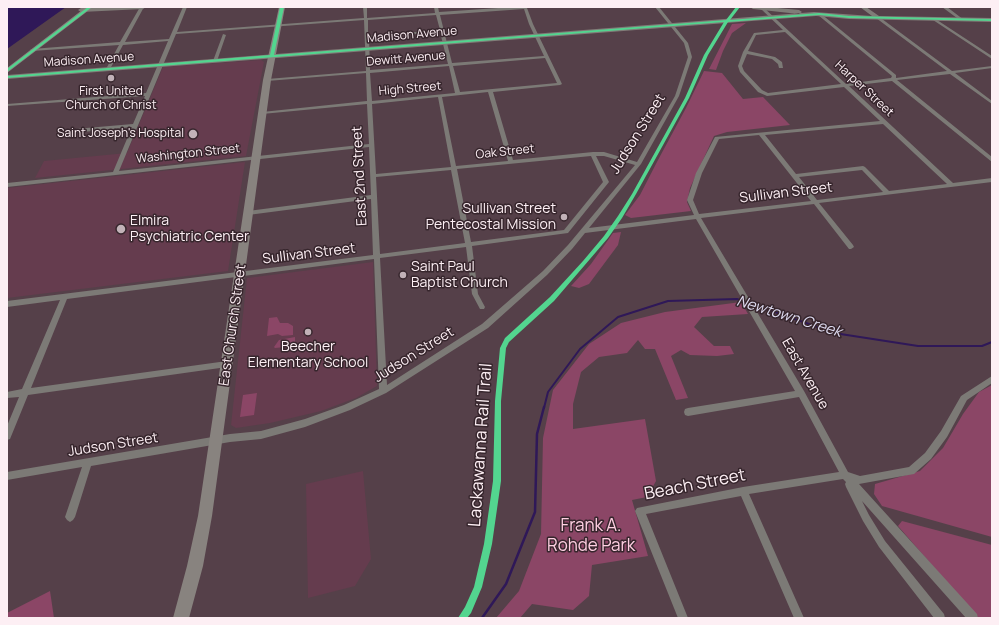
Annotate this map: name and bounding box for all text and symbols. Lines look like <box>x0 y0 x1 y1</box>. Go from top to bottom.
street label: Madison Avenue <box>366 24 458 46</box>
street label: Dewitt Avenue <box>366 48 446 70</box>
street label: Madison Avenue <box>43 50 135 70</box>
street label: Harper Street <box>832 58 896 120</box>
marker: First United Church of Christ <box>106 73 116 83</box>
street label: High Street <box>378 79 442 99</box>
place label: First United Church of Christ <box>66 85 156 113</box>
street label: Judson Street <box>607 91 669 177</box>
street label: East 2nd Street <box>349 126 371 226</box>
place label: Saint Joseph's Hospital <box>57 127 184 141</box>
marker: Saint Joseph's Hospital <box>187 128 199 140</box>
street label: Washington Street <box>135 141 241 167</box>
street label: Oak Street <box>475 142 535 162</box>
street label: Sullivan Street <box>739 179 833 207</box>
place label: Sullivan Street Pentecostal Mission <box>426 201 556 234</box>
marker: Sullivan Street Pentecostal Mission <box>559 212 569 222</box>
place label: Elmira Psychiatric Center <box>130 213 249 246</box>
marker: Elmira Psychiatric Center <box>115 223 127 235</box>
street label: Sullivan Street <box>262 240 356 268</box>
place label: Saint Paul Baptist Church <box>411 259 508 292</box>
street label: East Church Street <box>216 263 250 387</box>
marker: Saint Paul Baptist Church <box>398 270 408 280</box>
water label: Newtown Creek <box>734 292 844 342</box>
street label: Judson Street <box>371 324 457 386</box>
marker: Beecher Elementary School <box>303 327 313 337</box>
street label: East Avenue <box>778 335 832 413</box>
place label: Beecher Elementary School <box>248 339 368 372</box>
street label: Lackawanna Rail Trail <box>465 362 497 528</box>
street label: Judson Street <box>67 430 159 460</box>
street label: Beach Street <box>643 465 747 505</box>
park label: Frank A. Rohde Park <box>547 516 635 556</box>

